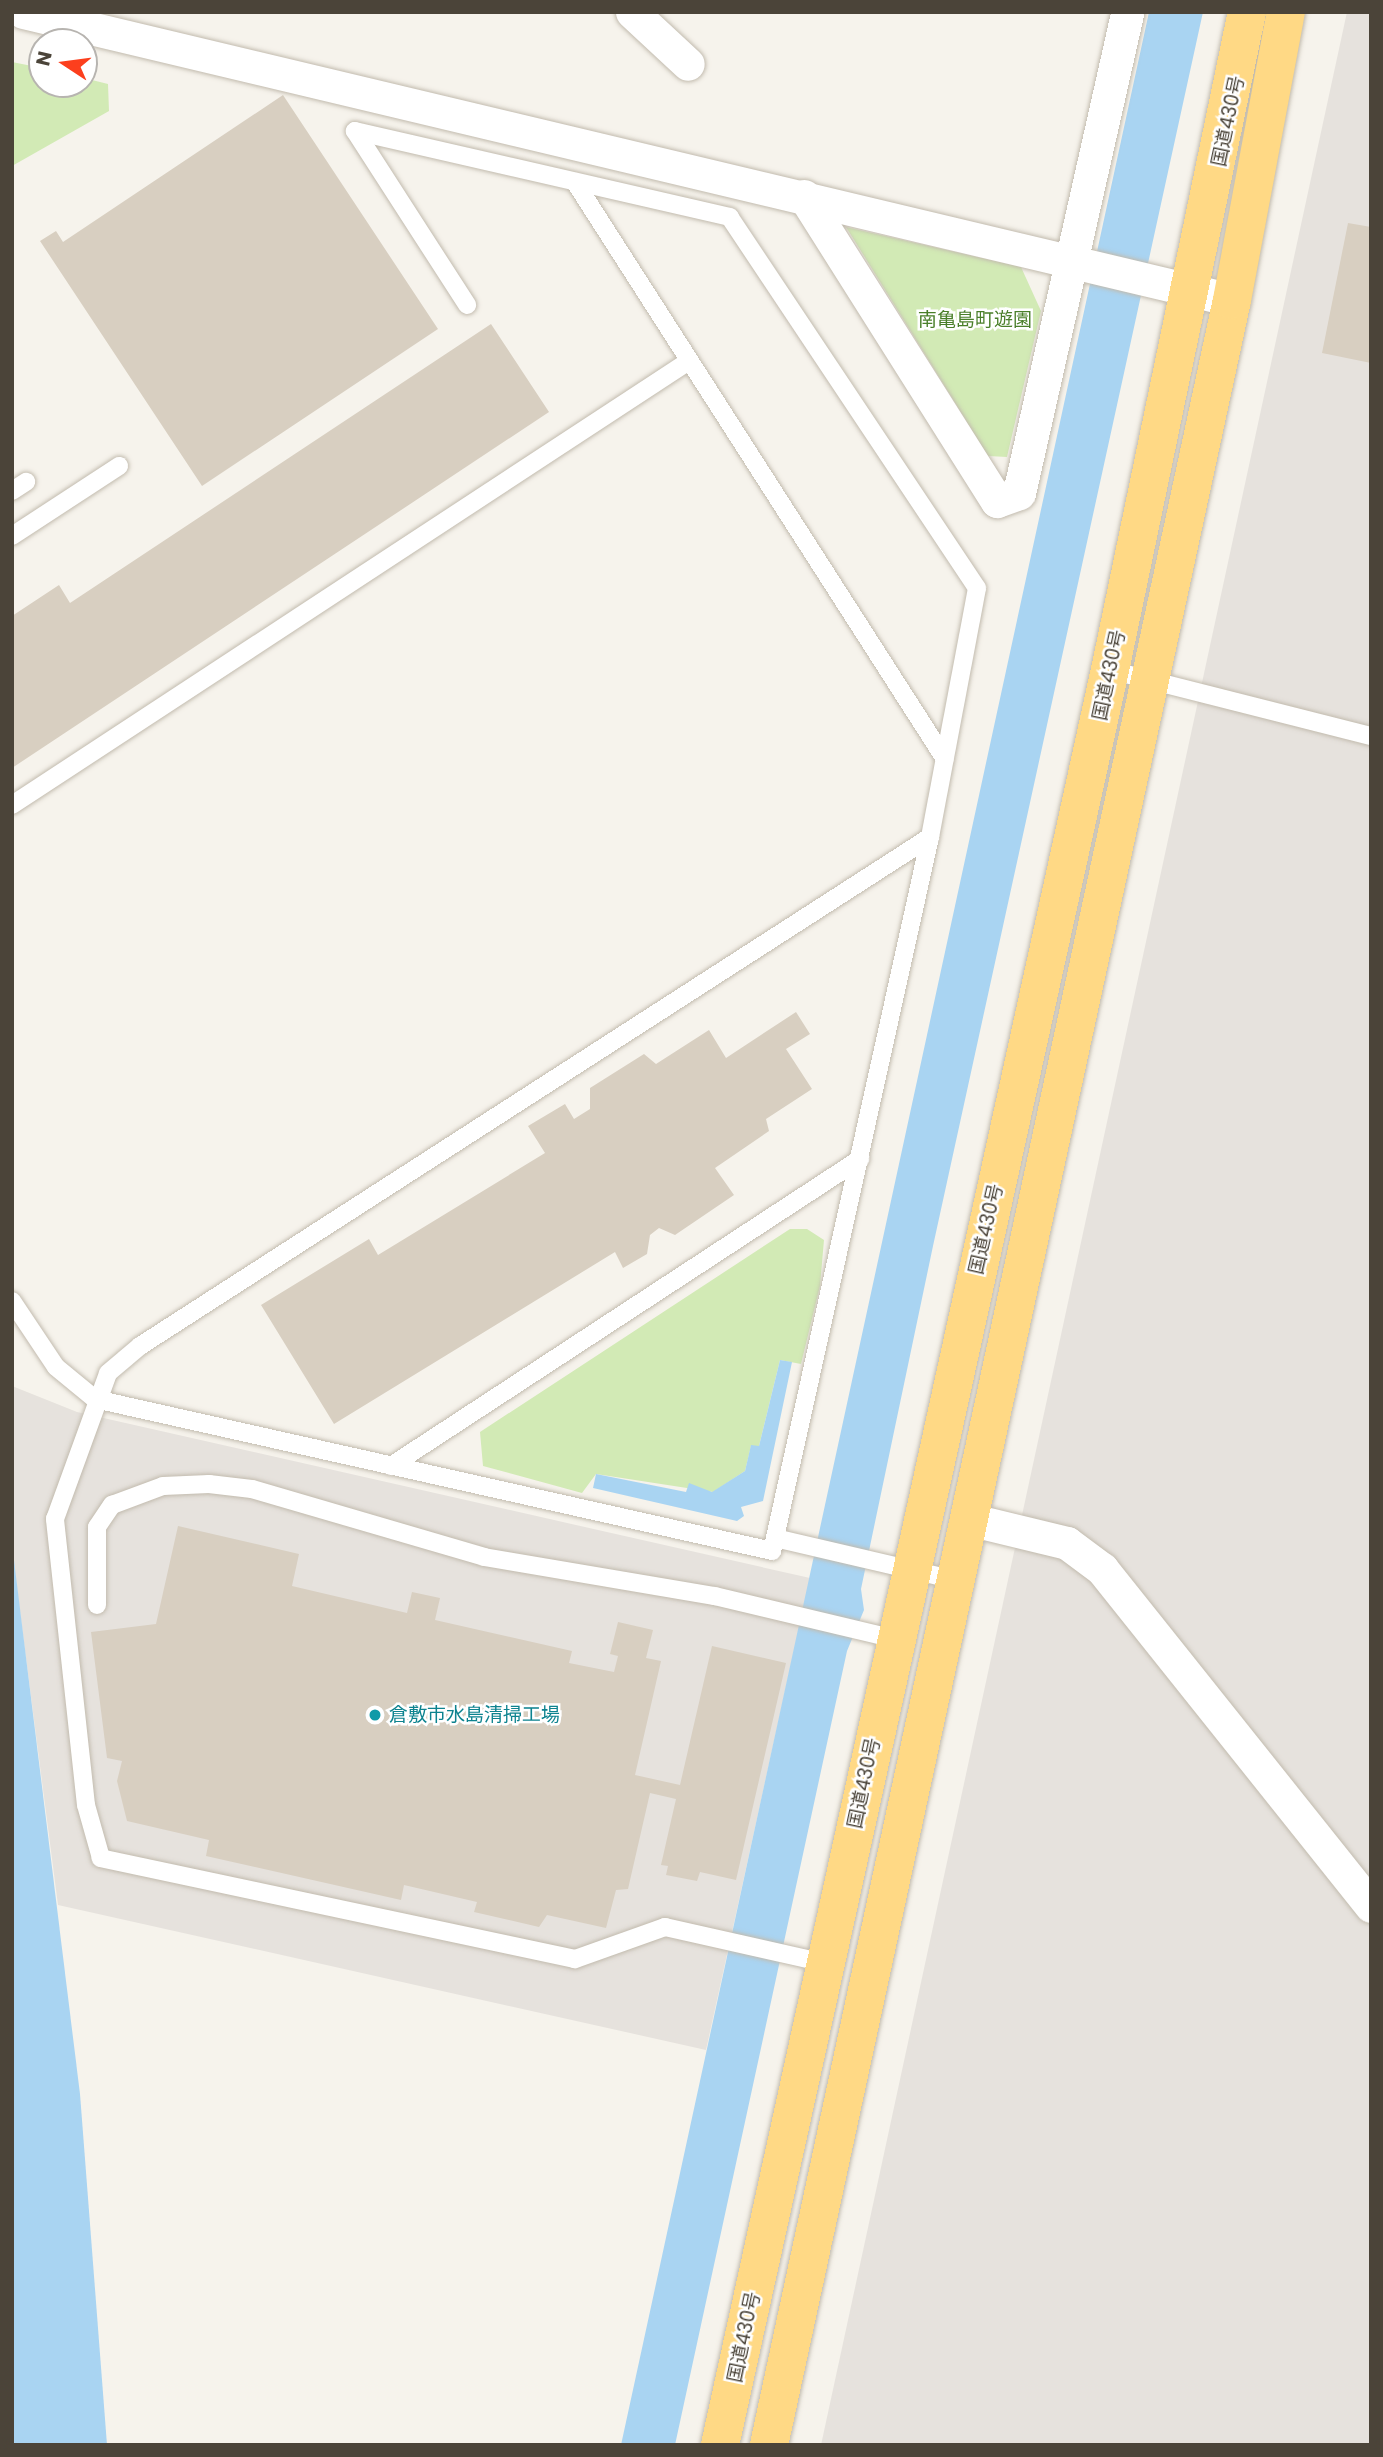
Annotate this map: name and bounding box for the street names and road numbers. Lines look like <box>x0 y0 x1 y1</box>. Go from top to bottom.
street label: 国道430号 <box>1207 74 1249 168</box>
street label: 国道430号 <box>1088 628 1130 722</box>
street label: 国道430号 <box>965 1182 1007 1276</box>
street label: 国道430号 <box>843 1736 885 1830</box>
street label: 国道430号 <box>723 2290 765 2384</box>

